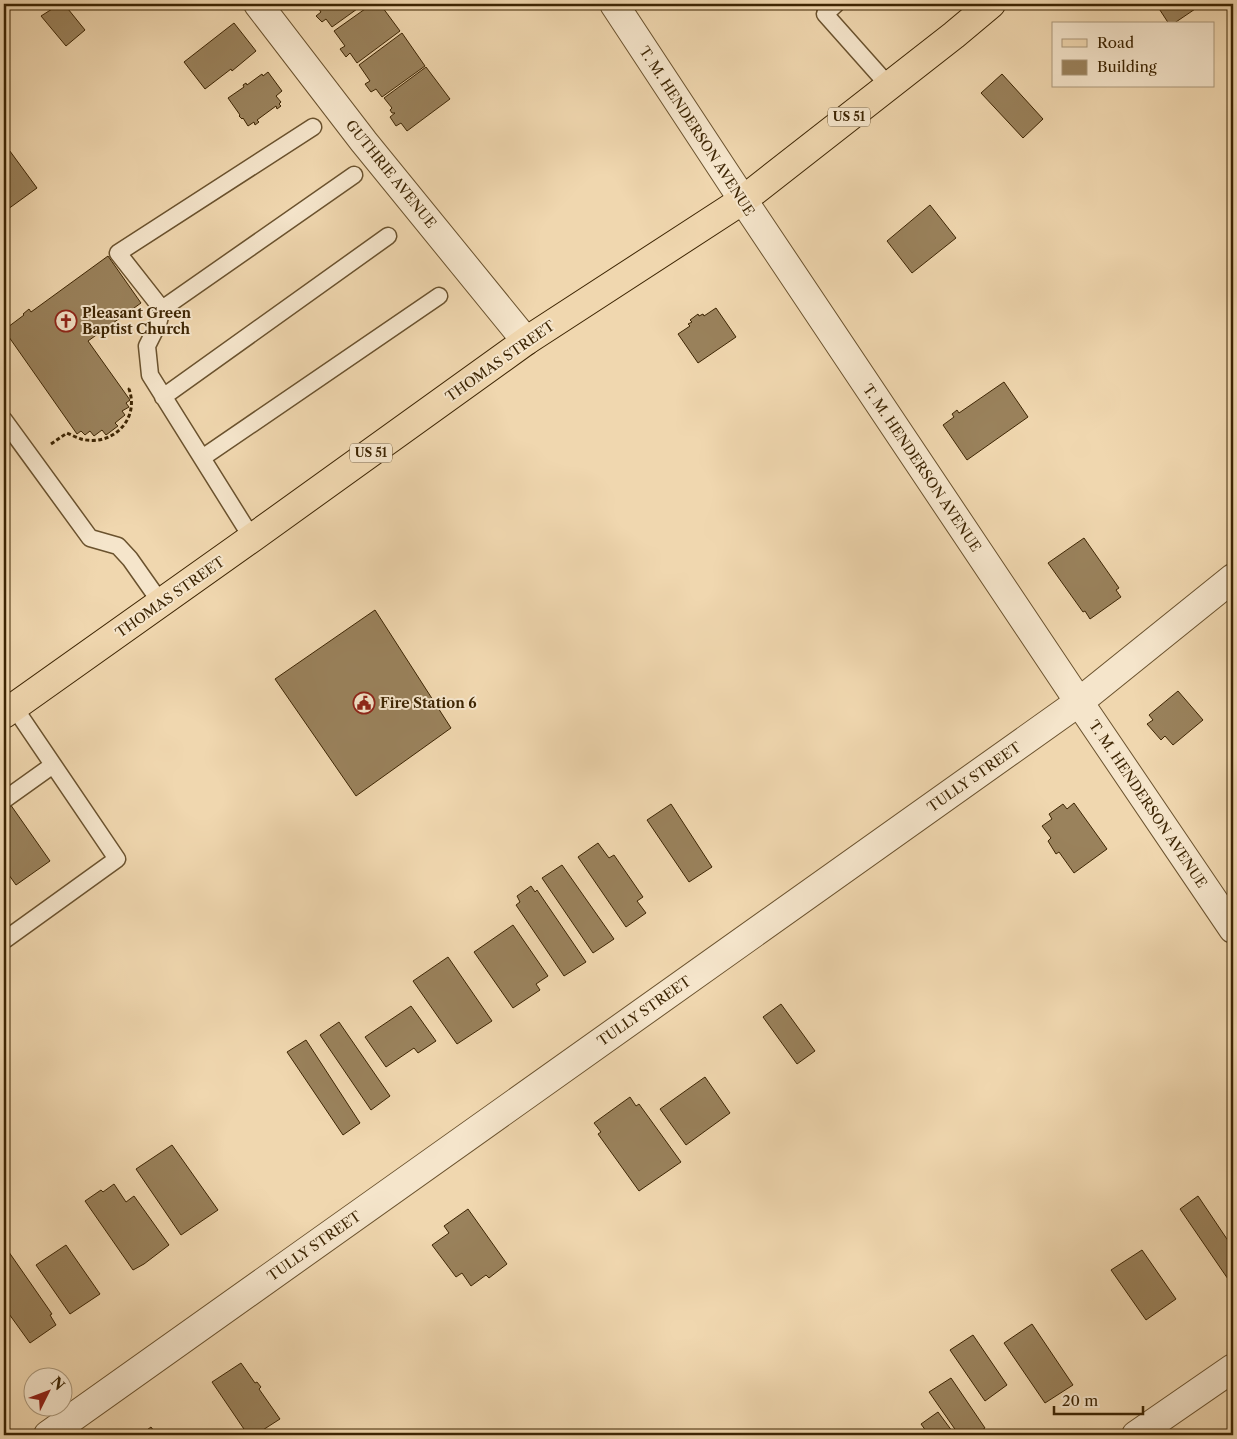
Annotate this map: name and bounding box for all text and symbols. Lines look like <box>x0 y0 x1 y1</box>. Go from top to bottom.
legend <box>1052 22 1214 88</box>
text: Road <box>1097 33 1134 52</box>
street label: T. M. HENDERSON AVENUE <box>635 43 759 219</box>
text: Building <box>1097 57 1157 76</box>
road number: US 51 <box>828 108 870 126</box>
street label: GUTHRIE AVENUE <box>342 116 440 232</box>
place label: Pleasant Green Baptist Church <box>82 304 192 338</box>
church icon: Pleasant Green Baptist Church <box>54 309 78 333</box>
street label: THOMAS STREET <box>442 316 559 405</box>
street label: T. M. HENDERSON AVENUE <box>859 381 985 555</box>
road number: US 51 <box>350 443 392 462</box>
street label: THOMAS STREET <box>112 552 229 641</box>
public building icon: Fire Station 6 <box>352 691 376 715</box>
place label: Fire Station 6 <box>380 694 477 712</box>
street label: T. M. HENDERSON AVENUE <box>1085 717 1211 891</box>
street label: TULLY STREET <box>924 738 1025 816</box>
street label: TULLY STREET <box>594 972 695 1050</box>
street label: TULLY STREET <box>264 1207 365 1285</box>
north arrow <box>22 1366 72 1416</box>
text: N <box>47 1373 68 1394</box>
scale bar <box>1054 1384 1143 1416</box>
text: 20 m <box>1062 1391 1098 1410</box>

